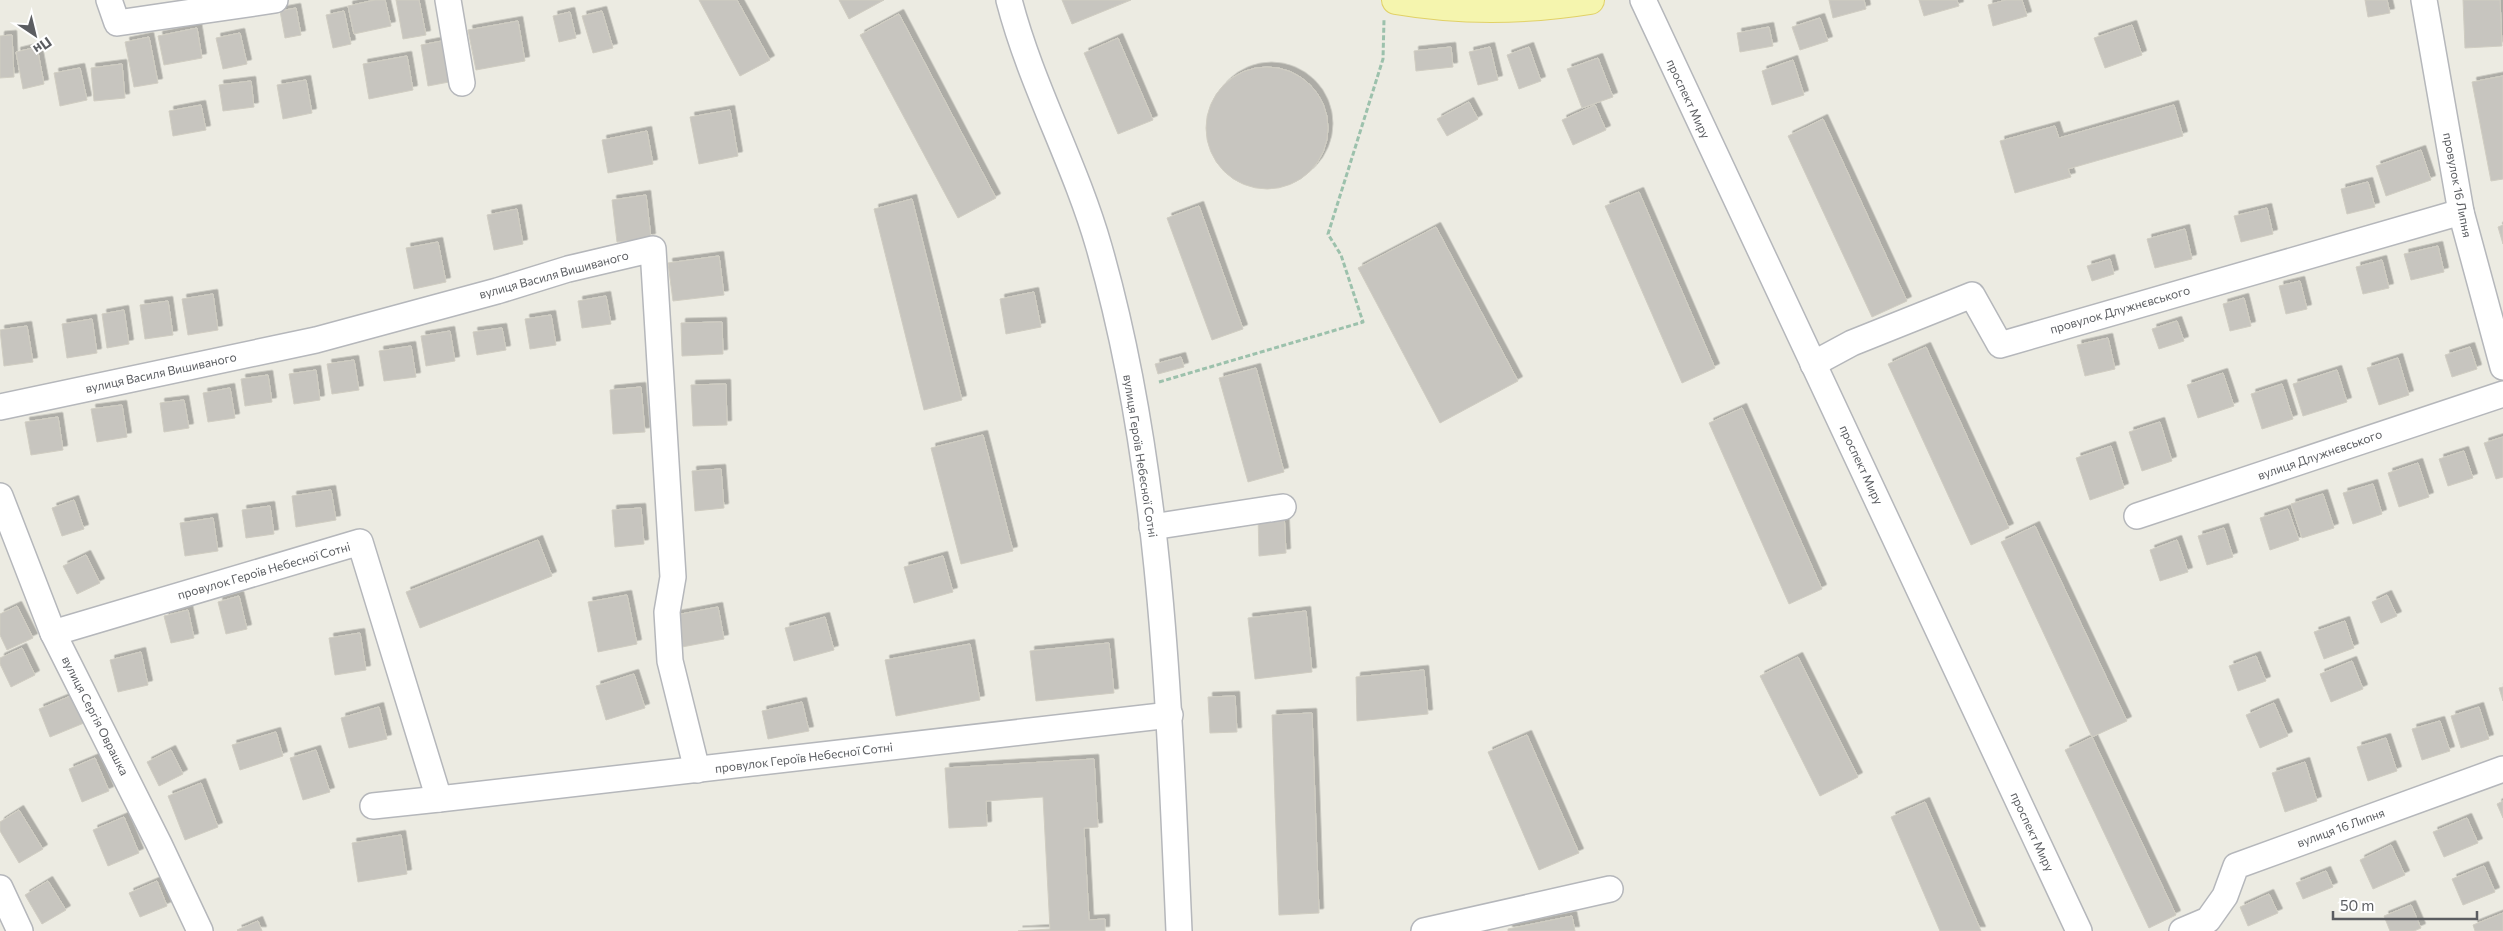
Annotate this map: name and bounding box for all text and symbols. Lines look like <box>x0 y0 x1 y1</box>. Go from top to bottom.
north arrow <box>10 10 60 60</box>
text: Пн <box>30 34 55 58</box>
street label: проспект Миру <box>1664 57 1713 140</box>
street label: провулок 16 Липня <box>2441 131 2475 238</box>
street label: вулиця Василя Вишиваного <box>477 247 630 301</box>
street label: провулок Длужнєвського <box>2048 282 2191 336</box>
street label: вулиця Василя Вишиваного <box>84 349 238 395</box>
street label: вулиця Героїв Небесної Сотні <box>1121 373 1161 538</box>
street label: проспект Миру <box>1837 423 1886 506</box>
street label: вулиця Длужнєвського <box>2256 426 2384 482</box>
street label: провулок Героїв Небесної Сотні <box>176 539 352 601</box>
street label: вулиця Сергія Оврашка <box>60 654 132 778</box>
street label: провулок Героїв Небесної Сотні <box>714 739 894 775</box>
street label: проспект Миру <box>2008 790 2057 873</box>
street label: вулиця 16 Липня <box>2295 805 2386 849</box>
scale bar <box>2333 888 2477 920</box>
text: 50 m <box>2340 896 2374 914</box>

